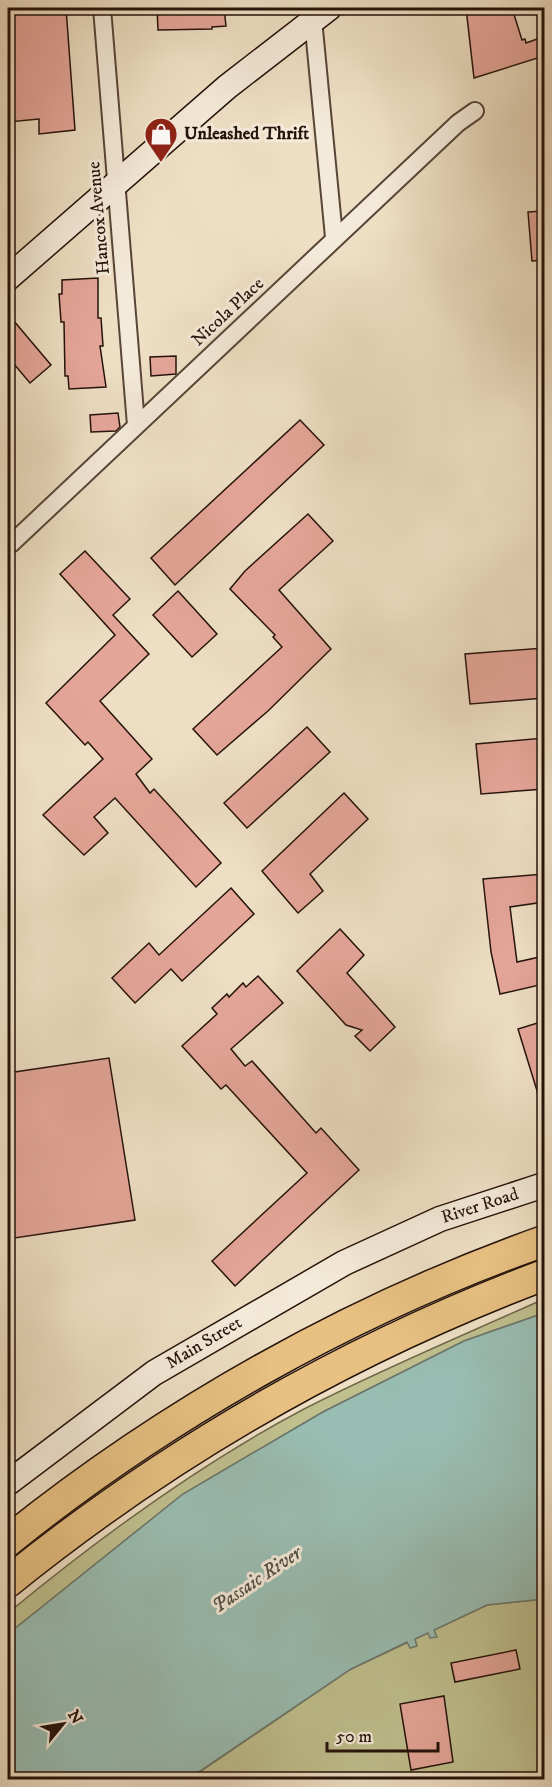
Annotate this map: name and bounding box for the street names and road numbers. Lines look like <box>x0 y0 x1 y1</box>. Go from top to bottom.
street label: Hancox Avenue <box>83 161 115 275</box>
street label: Nicola Place <box>187 273 269 351</box>
street label: River Road <box>439 1183 521 1229</box>
street label: Main Street <box>162 1312 246 1374</box>

